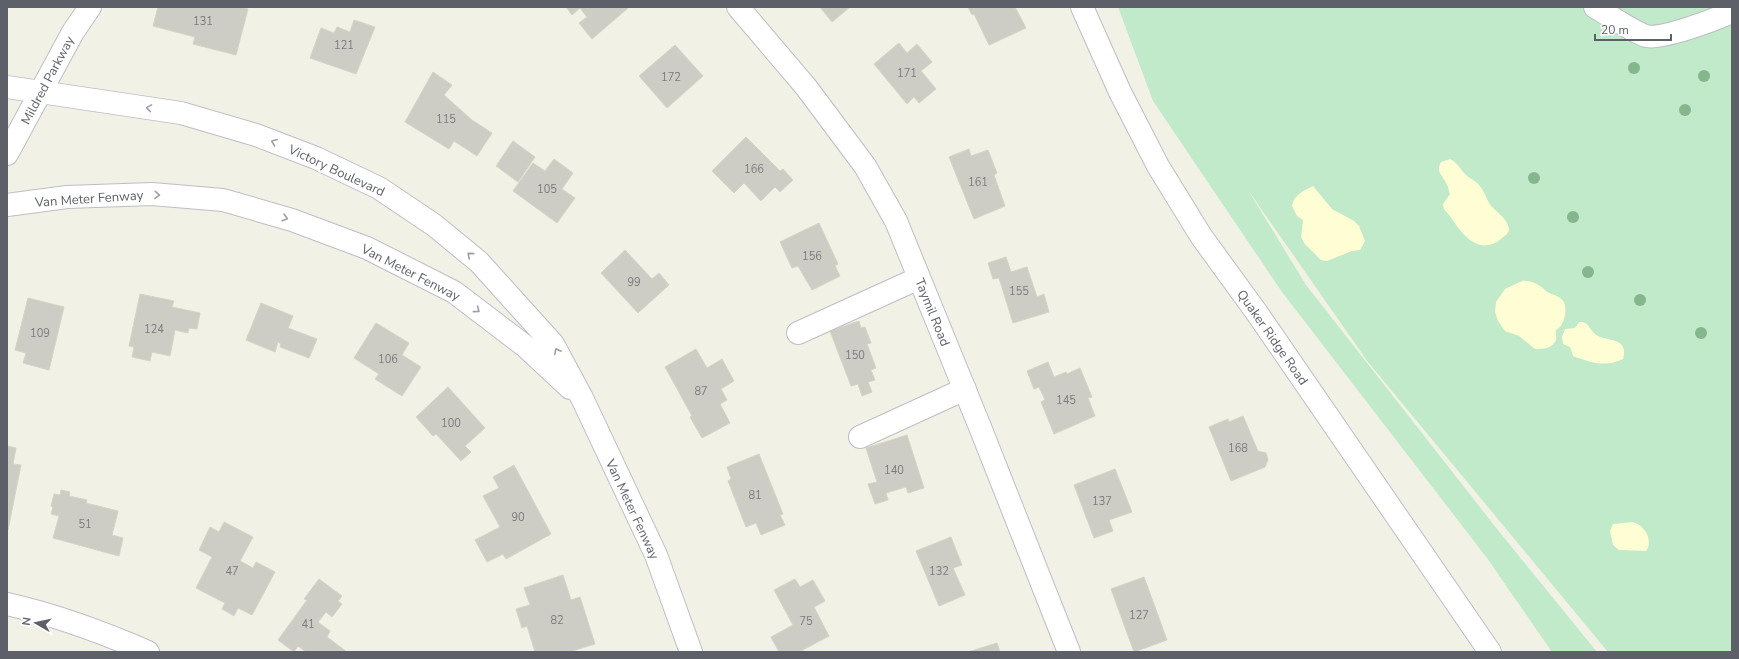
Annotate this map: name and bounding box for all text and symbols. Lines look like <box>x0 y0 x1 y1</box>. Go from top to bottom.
house number: 131 <box>193 14 213 29</box>
scale bar <box>1595 16 1671 42</box>
text: 20 m <box>1601 22 1629 38</box>
street label: Mildred Parkway <box>17 33 79 128</box>
house number: 121 <box>334 38 354 53</box>
house number: 171 <box>897 66 917 81</box>
house number: 172 <box>661 70 681 85</box>
one-way arrow <box>146 104 152 113</box>
house number: 115 <box>436 112 456 127</box>
one-way arrow <box>271 139 278 147</box>
street label: Victory Boulevard <box>285 140 388 201</box>
house number: 166 <box>744 162 764 177</box>
house number: 161 <box>968 175 988 190</box>
house number: 105 <box>537 182 557 197</box>
street label: Van Meter Fenway <box>33 186 144 212</box>
one-way arrow <box>154 190 161 199</box>
one-way arrow <box>281 213 288 222</box>
street label: Van Meter Fenway <box>357 240 463 306</box>
house number: 156 <box>802 249 822 264</box>
one-way arrow <box>468 252 475 259</box>
house number: 99 <box>627 275 641 290</box>
street label: Taymil Road <box>910 276 954 349</box>
house number: 155 <box>1009 284 1029 299</box>
street label: Quaker Ridge Road <box>1232 286 1312 389</box>
one-way arrow <box>473 305 480 312</box>
house number: 124 <box>144 322 164 337</box>
house number: 109 <box>30 326 50 341</box>
one-way arrow <box>555 348 562 355</box>
house number: 150 <box>845 348 865 363</box>
house number: 106 <box>378 352 398 367</box>
house number: 87 <box>694 384 708 399</box>
house number: 145 <box>1056 393 1076 408</box>
house number: 100 <box>441 416 461 431</box>
house number: 168 <box>1228 441 1248 456</box>
street label: Van Meter Fenway <box>601 455 663 563</box>
house number: 140 <box>884 463 904 478</box>
house number: 81 <box>748 488 762 503</box>
house number: 137 <box>1092 494 1112 509</box>
house number: 90 <box>511 510 525 525</box>
house number: 51 <box>78 517 92 532</box>
house number: 47 <box>225 564 239 579</box>
house number: 132 <box>929 564 949 579</box>
north arrow <box>16 603 56 643</box>
house number: 127 <box>1129 608 1149 623</box>
house number: 82 <box>550 613 564 628</box>
house number: 75 <box>799 614 813 629</box>
text: N <box>19 616 35 627</box>
house number: 41 <box>301 617 315 632</box>

